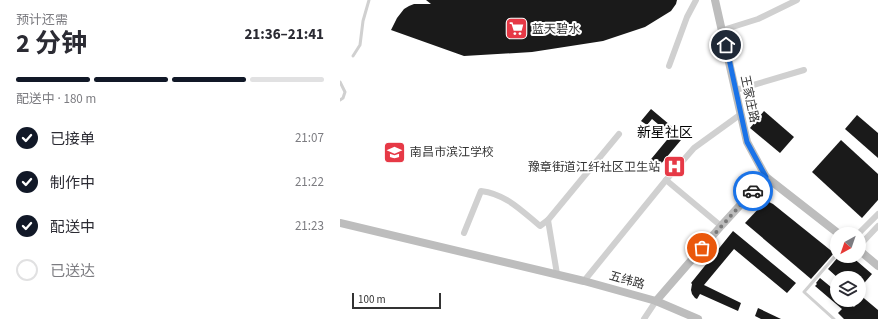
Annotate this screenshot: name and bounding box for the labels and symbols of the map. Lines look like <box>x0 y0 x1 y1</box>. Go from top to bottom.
supermarket icon: 蓝天碧水 <box>504 16 530 42</box>
place label: 蓝天碧水 <box>532 21 580 38</box>
pin <box>709 28 743 62</box>
street label: 王家庄路 <box>736 74 763 124</box>
district label: 新星社区 <box>637 123 693 143</box>
school or university icon: 南昌市滨江学校 <box>382 139 408 165</box>
place label: 南昌市滨江学校 <box>410 144 494 161</box>
hospital icon: 豫章街道江纤社区卫生站 <box>662 154 688 180</box>
place label: 豫章街道江纤社区卫生站 <box>528 159 660 176</box>
courier <box>733 171 773 211</box>
north arrow <box>830 227 866 263</box>
pin <box>685 231 719 265</box>
street label: 五纬路 <box>607 267 647 294</box>
scale bar <box>352 291 441 310</box>

